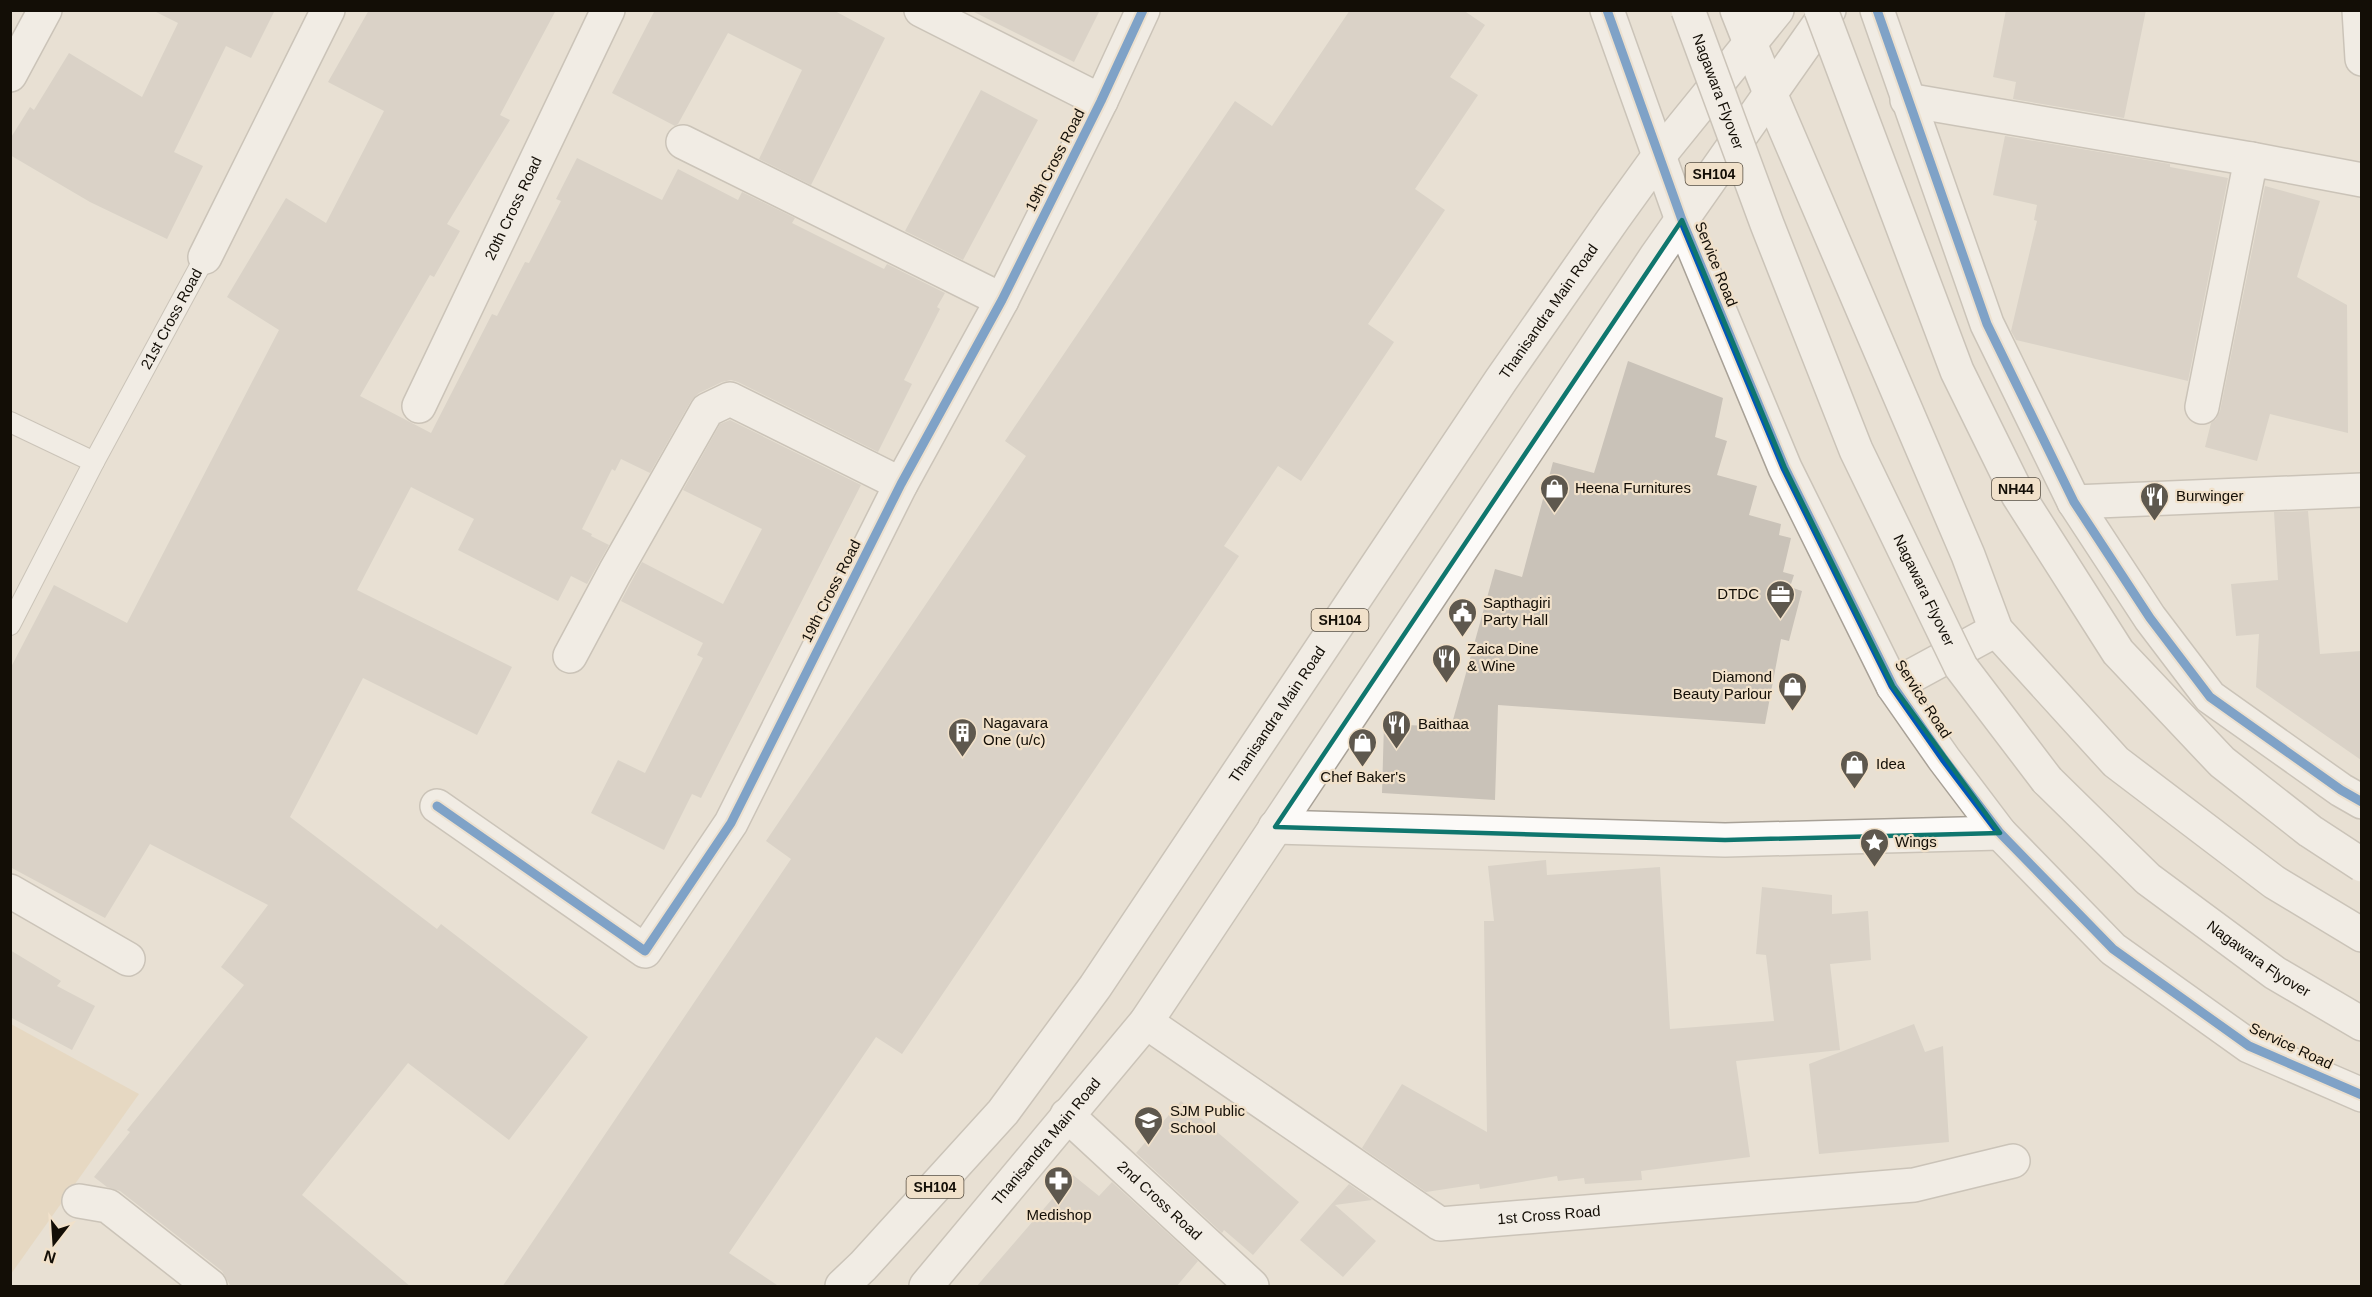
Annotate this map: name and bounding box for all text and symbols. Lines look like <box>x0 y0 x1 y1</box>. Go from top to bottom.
street label: Nagawara Flyover <box>1690 31 1748 152</box>
street label: 19th Cross Road <box>1021 106 1088 214</box>
street label: 20th Cross Road <box>481 154 545 263</box>
road number: SH104 <box>1686 163 1742 185</box>
street label: Service Road <box>1692 219 1741 309</box>
street label: Thanisandra Main Road <box>1496 241 1601 382</box>
street label: 21st Cross Road <box>137 266 205 372</box>
shop icon: Heena Furnitures <box>1538 472 1570 514</box>
road number: NH44 <box>1992 478 2040 500</box>
place label: Heena Furnitures <box>1575 479 1691 496</box>
restaurant icon: Burwinger <box>2139 480 2171 522</box>
place label: Burwinger <box>2176 487 2244 504</box>
street label: Nagawara Flyover <box>1890 532 1959 649</box>
street label: 19th Cross Road <box>797 537 864 645</box>
office icon: DTDC <box>1764 578 1796 620</box>
place label: DTDC <box>1717 585 1759 602</box>
place label: Sapthagiri Party Hall <box>1483 594 1551 628</box>
public building icon: Sapthagiri Party Hall <box>1446 596 1478 638</box>
road number: SH104 <box>1312 609 1368 631</box>
place label: Zaica Dine & Wine <box>1467 640 1539 674</box>
restaurant icon: Zaica Dine & Wine <box>1430 642 1462 684</box>
street label: Thanisandra Main Road <box>1225 643 1328 786</box>
street label: Service Road <box>1892 656 1955 741</box>
place label: Diamond Beauty Parlour <box>1673 668 1772 702</box>
shop icon: Diamond Beauty Parlour <box>1777 670 1809 712</box>
restaurant icon: Baithaa <box>1381 708 1413 750</box>
place label: Nagavara One (u/c) <box>983 714 1049 748</box>
place label: Baithaa <box>1418 715 1470 732</box>
building icon: Nagavara One (u/c) <box>946 716 978 758</box>
shop icon: Chef Baker's <box>1347 726 1379 768</box>
shop icon: Idea <box>1839 748 1871 790</box>
place label: Idea <box>1876 755 1906 772</box>
place label: Chef Baker's <box>1320 768 1406 785</box>
place icon: Wings <box>1858 826 1890 868</box>
place label: Wings <box>1895 833 1937 850</box>
street label: Nagawara Flyover <box>2204 917 2314 1000</box>
street label: Service Road <box>2247 1019 2336 1072</box>
street label: Thanisandra Main Road <box>988 1074 1104 1208</box>
place label: SJM Public School <box>1170 1102 1246 1136</box>
school or university icon: SJM Public School <box>1133 1104 1165 1146</box>
street label: 2nd Cross Road <box>1114 1157 1205 1243</box>
pharmacy icon: Medishop <box>1043 1164 1075 1206</box>
road number: SH104 <box>906 1176 964 1198</box>
street label: 1st Cross Road <box>1497 1202 1601 1227</box>
place label: Medishop <box>1026 1206 1092 1223</box>
north arrow <box>24 1213 84 1273</box>
text: N <box>42 1247 58 1267</box>

